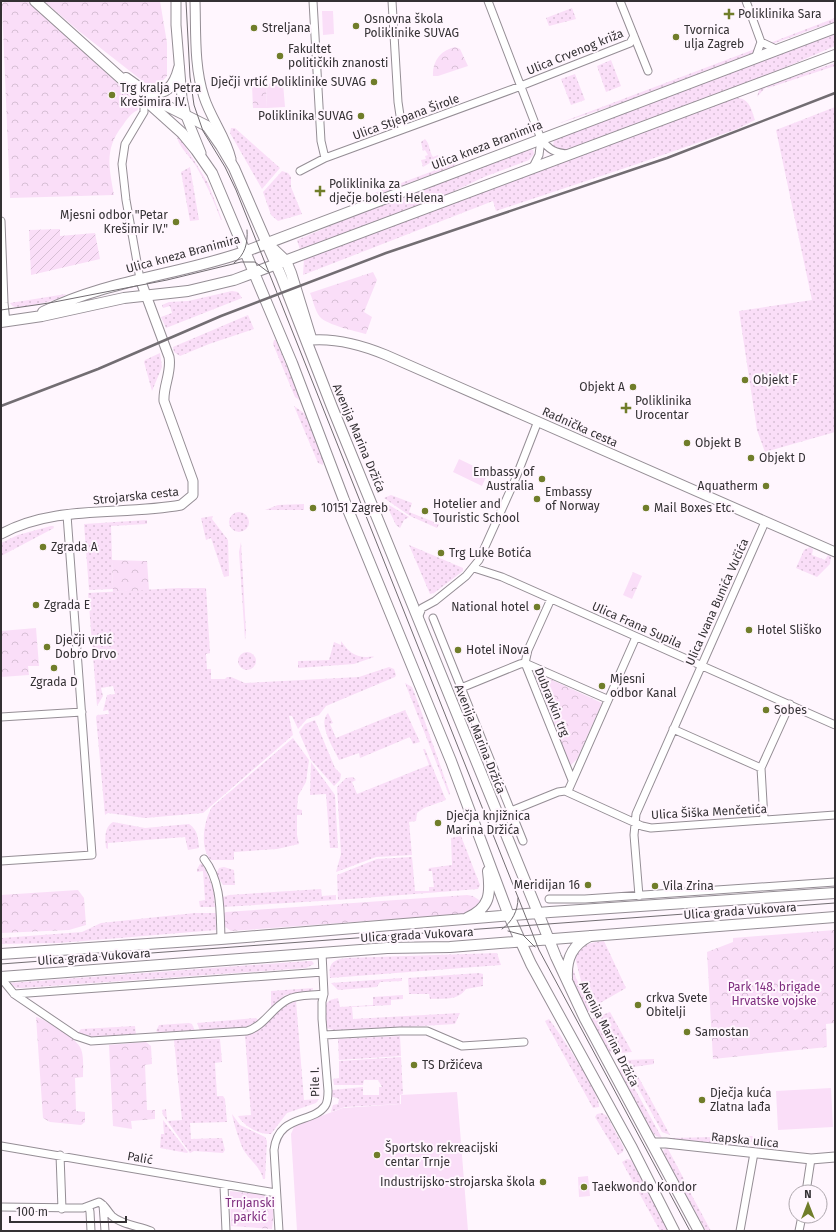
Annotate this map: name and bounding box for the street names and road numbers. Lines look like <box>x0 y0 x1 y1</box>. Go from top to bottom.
street label: Ulica Crvenog križa <box>525 26 625 78</box>
street label: Ulica Stjepana Širole <box>350 90 461 143</box>
street label: Ulica kneza Branimira <box>430 117 544 173</box>
street label: Ulica kneza Branimira <box>124 232 242 276</box>
street label: Avenija Marina Držića <box>330 382 388 494</box>
street label: Radnička cesta <box>540 404 620 450</box>
street label: Strojarska cesta <box>92 485 180 507</box>
street label: Ulica Ivana Bunića Vučića <box>683 536 751 668</box>
street label: Ulica Frana Supila <box>590 599 684 651</box>
street label: Dubravkin trg <box>532 665 572 739</box>
street label: Avenija Marina Držića <box>452 682 508 796</box>
street label: Ulica Šiška Menčetića <box>651 801 767 822</box>
street label: Ulica grada Vukovara <box>683 900 797 922</box>
street label: Ulica grada Vukovara <box>360 925 474 945</box>
street label: Ulica grada Vukovara <box>37 946 151 968</box>
street label: Avenija Marina Držića <box>576 979 642 1089</box>
street label: Pile I. <box>308 1067 322 1097</box>
street label: Rapska ulica <box>710 1129 780 1151</box>
street label: Palić <box>126 1149 154 1167</box>

